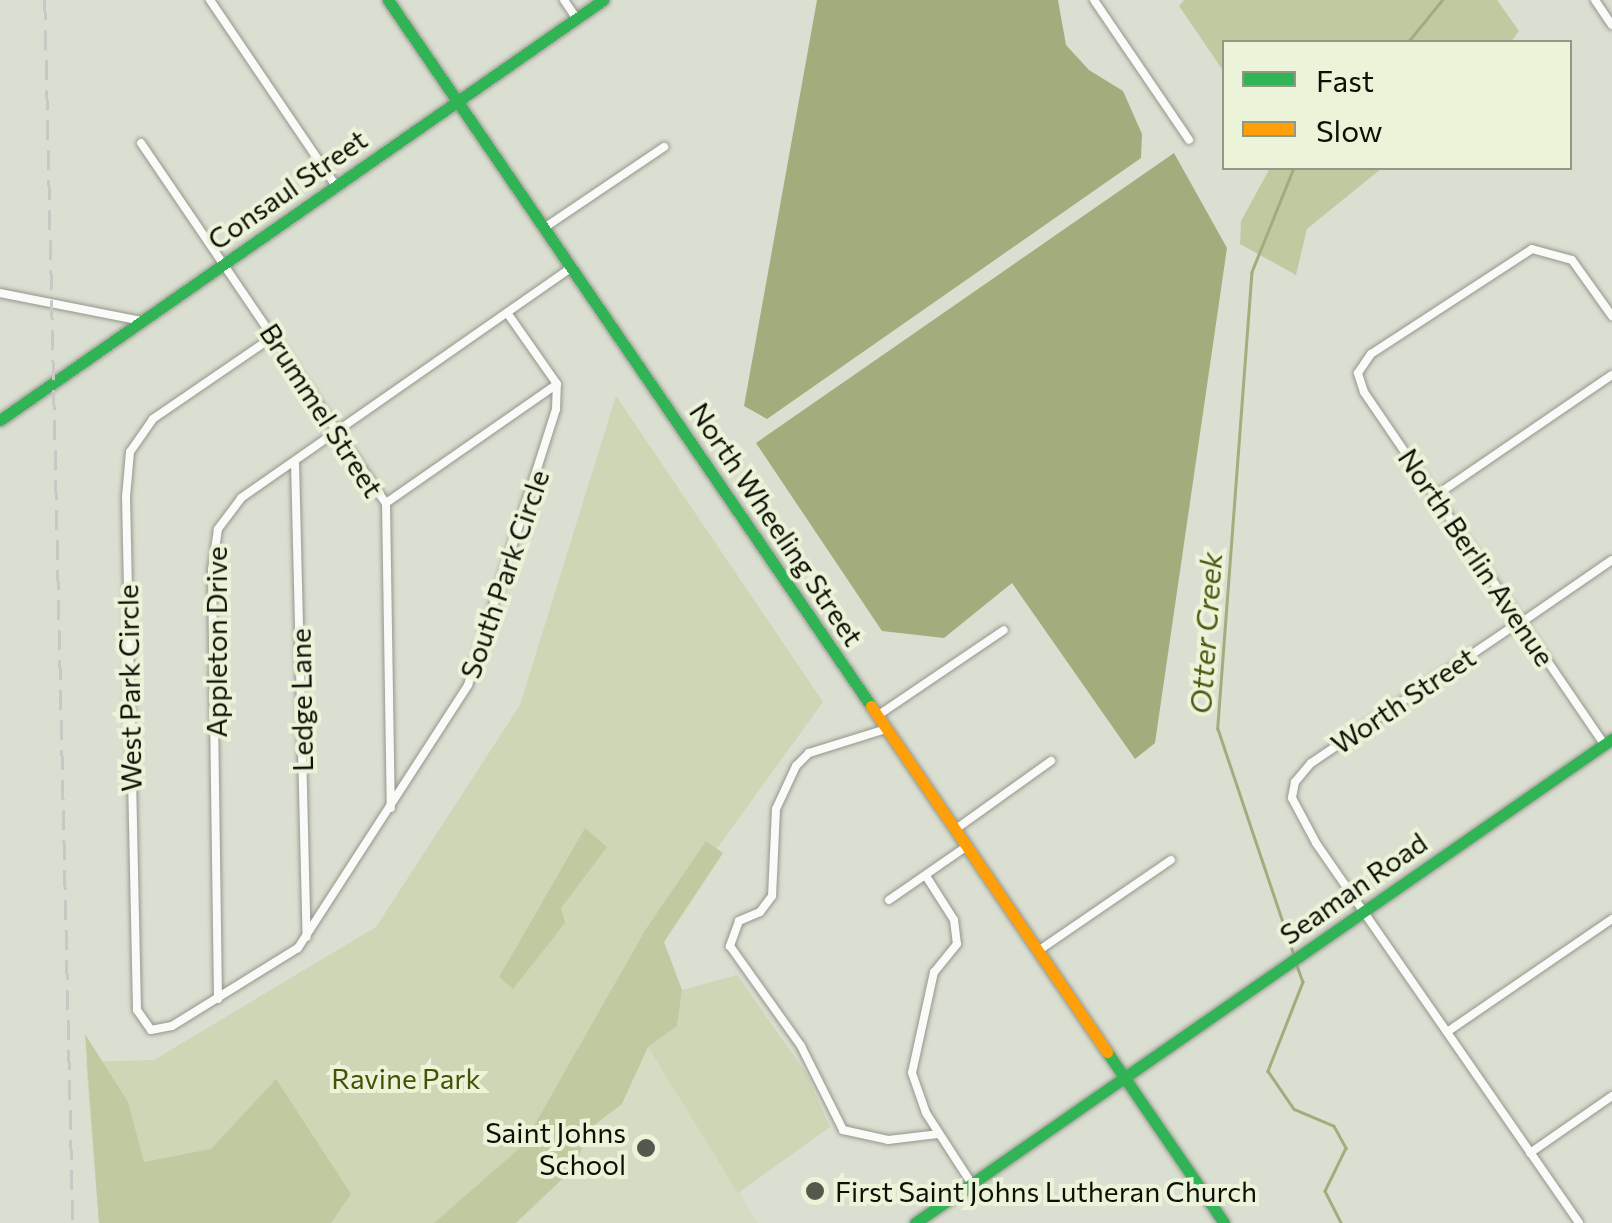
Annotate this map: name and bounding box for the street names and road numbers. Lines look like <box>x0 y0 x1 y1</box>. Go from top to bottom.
street label: Consaul Street <box>201 122 373 256</box>
street label: Brummel Street <box>253 317 391 503</box>
street label: North Wheeling Street <box>683 396 871 652</box>
street label: North Berlin Avenue <box>1392 442 1562 672</box>
street label: South Park Circle <box>453 465 555 683</box>
street label: Appleton Drive <box>199 546 233 738</box>
street label: West Park Circle <box>110 584 148 792</box>
street label: Ledge Lane <box>283 628 319 772</box>
street label: Worth Street <box>1325 640 1481 760</box>
street label: Seaman Road <box>1273 825 1433 951</box>

